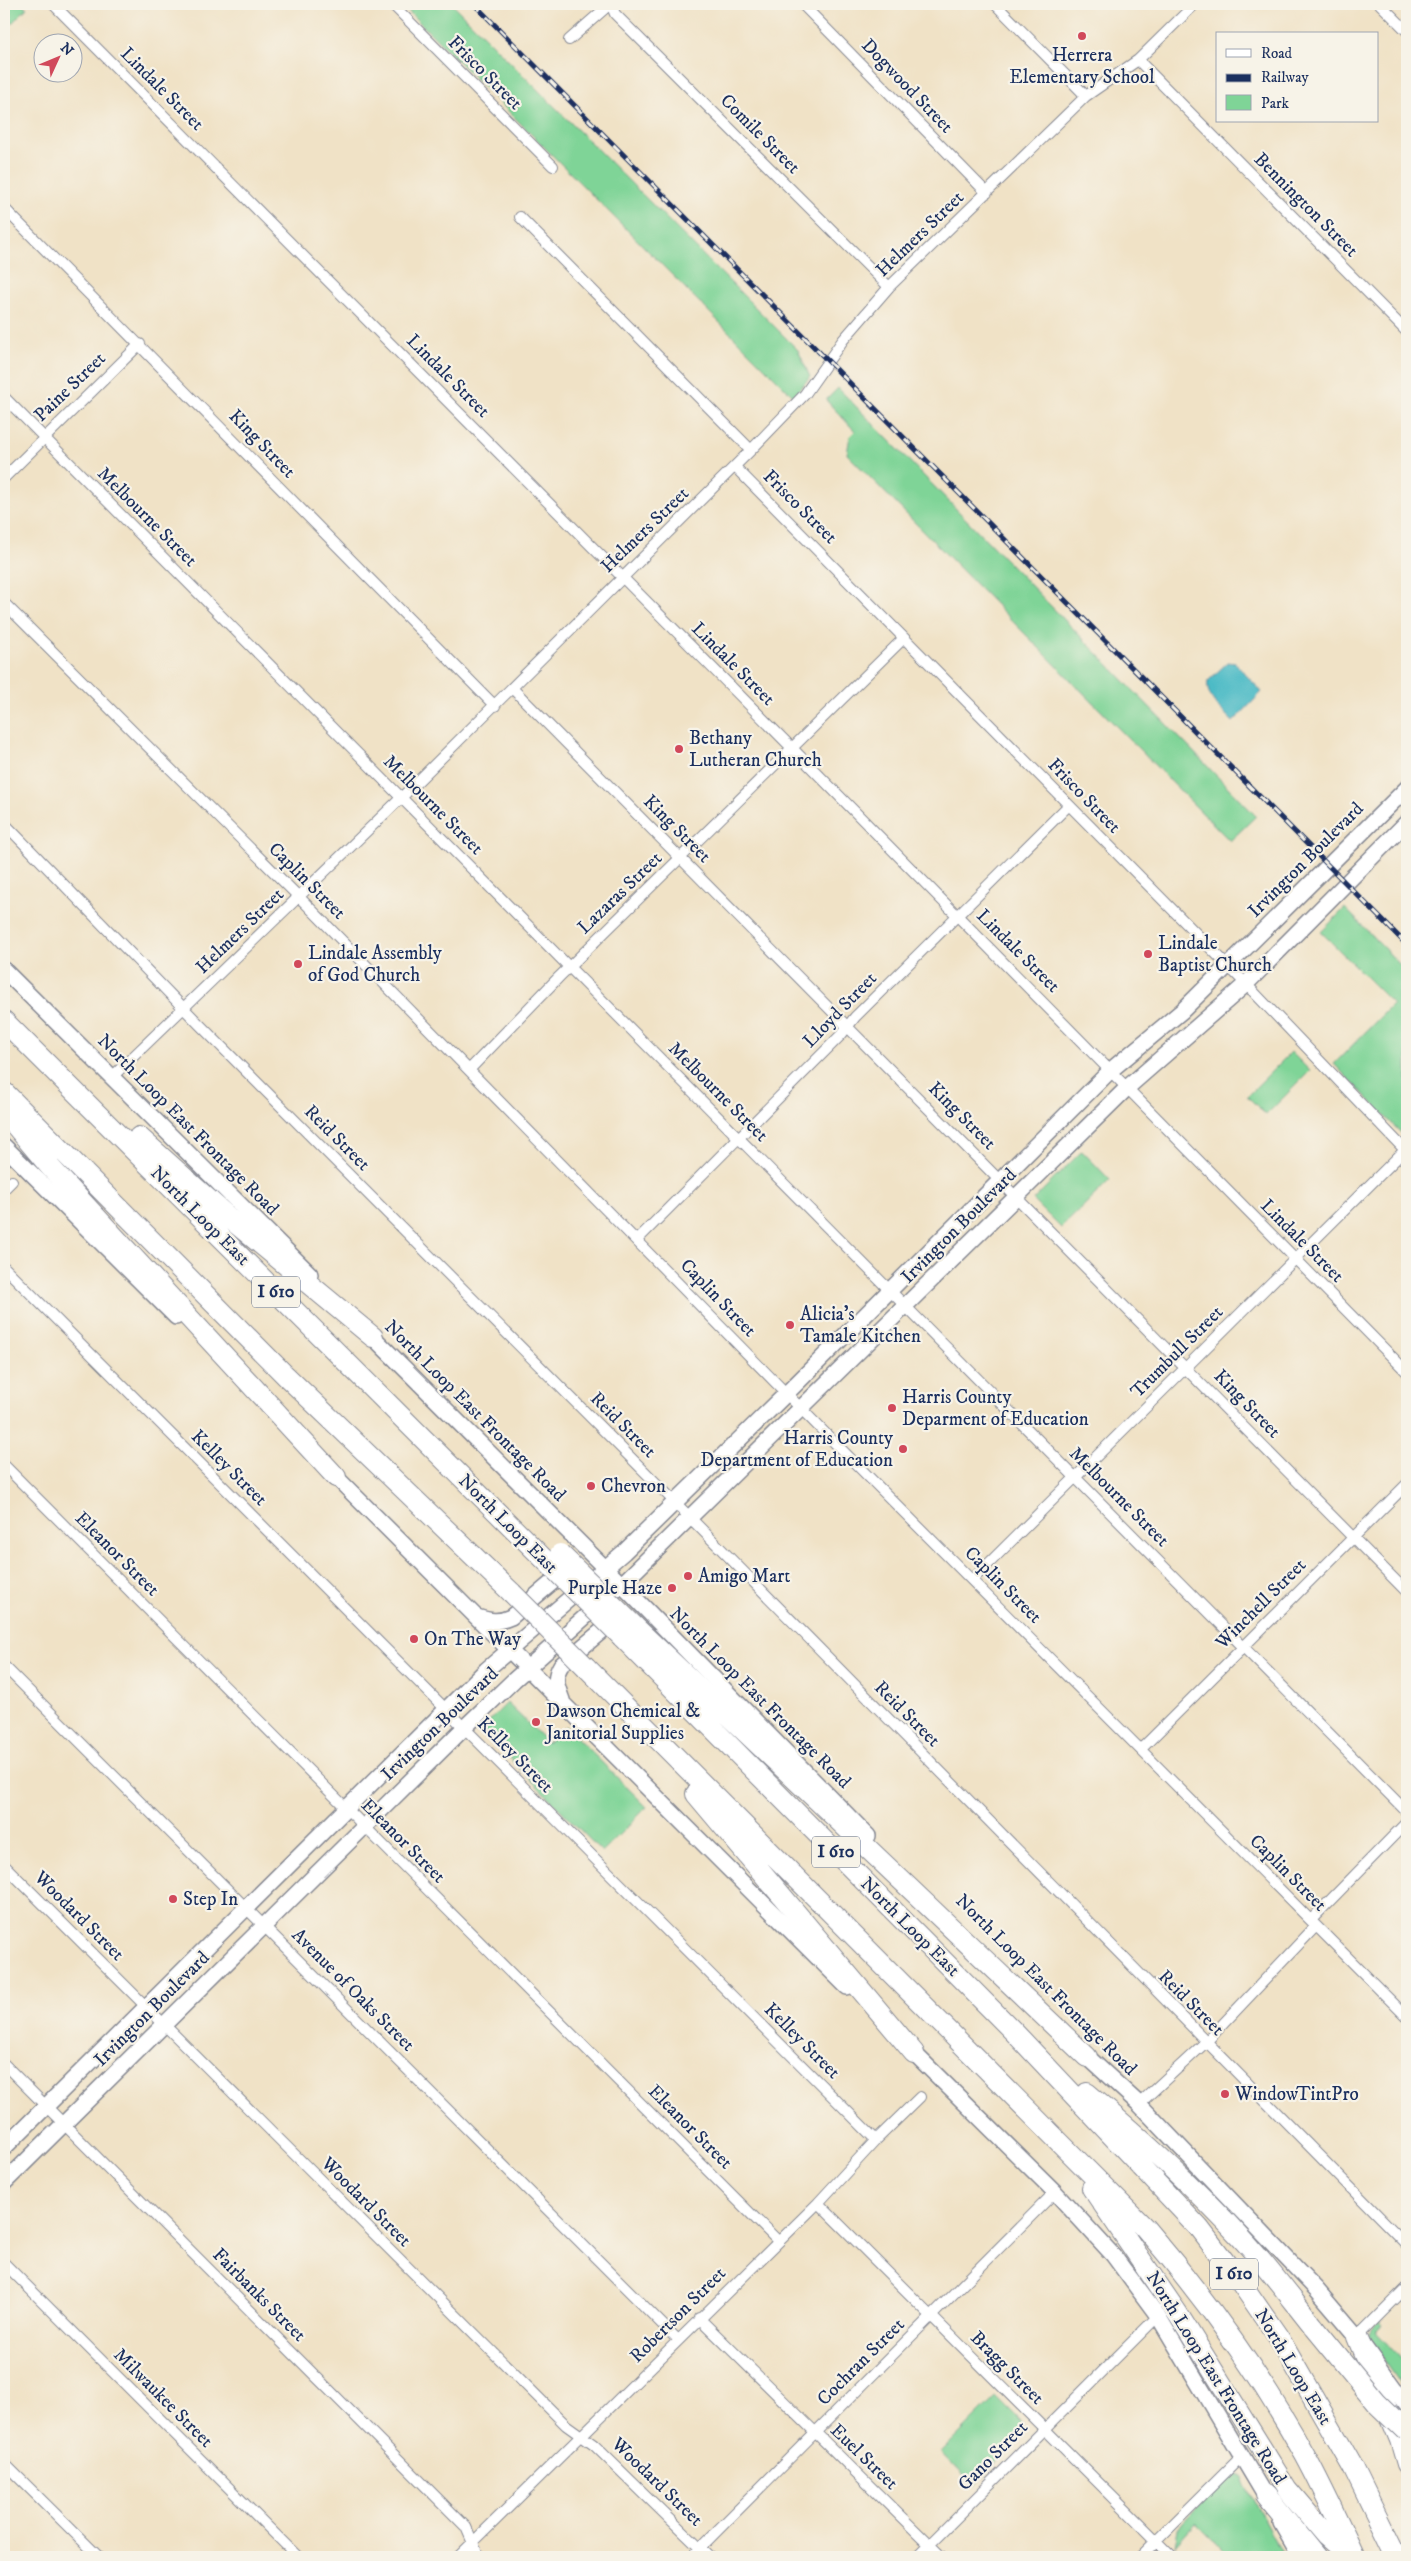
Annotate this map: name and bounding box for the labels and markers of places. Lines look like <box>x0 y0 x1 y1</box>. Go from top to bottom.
marker: Herrera Elementary School <box>1076 30 1088 42</box>
place label: Herrera Elementary School <box>1009 44 1155 89</box>
place label: Bethany Lutheran Church <box>689 727 822 772</box>
marker: Bethany Lutheran Church <box>673 743 685 755</box>
place label: Lindale Baptist Church <box>1158 932 1272 977</box>
place label: Lindale Assembly of God Church <box>308 942 443 987</box>
marker: Lindale Baptist Church <box>1142 948 1154 960</box>
marker: Lindale Assembly of God Church <box>292 958 304 970</box>
place label: Alicia's Tamale Kitchen <box>800 1303 921 1348</box>
marker: Alicia's Tamale Kitchen <box>784 1319 796 1331</box>
place label: Harris County Deparment of Education <box>902 1386 1089 1431</box>
marker: Harris County Deparment of Education <box>886 1402 898 1414</box>
place label: Harris County Department of Education <box>700 1427 894 1472</box>
marker: Harris County Department of Education <box>897 1443 909 1455</box>
place label: Chevron <box>601 1475 666 1498</box>
marker: Chevron <box>585 1480 597 1492</box>
place label: Amigo Mart <box>698 1565 790 1588</box>
marker: Amigo Mart <box>682 1570 694 1582</box>
place label: Purple Haze <box>568 1577 662 1600</box>
marker: Purple Haze <box>666 1582 678 1594</box>
place label: On The Way <box>424 1628 522 1651</box>
marker: On The Way <box>408 1633 420 1645</box>
place label: Dawson Chemical & Janitorial Supplies <box>544 1700 700 1745</box>
marker: Dawson Chemical & Janitorial Supplies <box>530 1716 542 1728</box>
place label: Step In <box>183 1888 238 1911</box>
marker: Step In <box>167 1893 179 1905</box>
place label: WindowTintPro <box>1234 2083 1359 2106</box>
marker: WindowTintPro <box>1219 2088 1231 2100</box>

